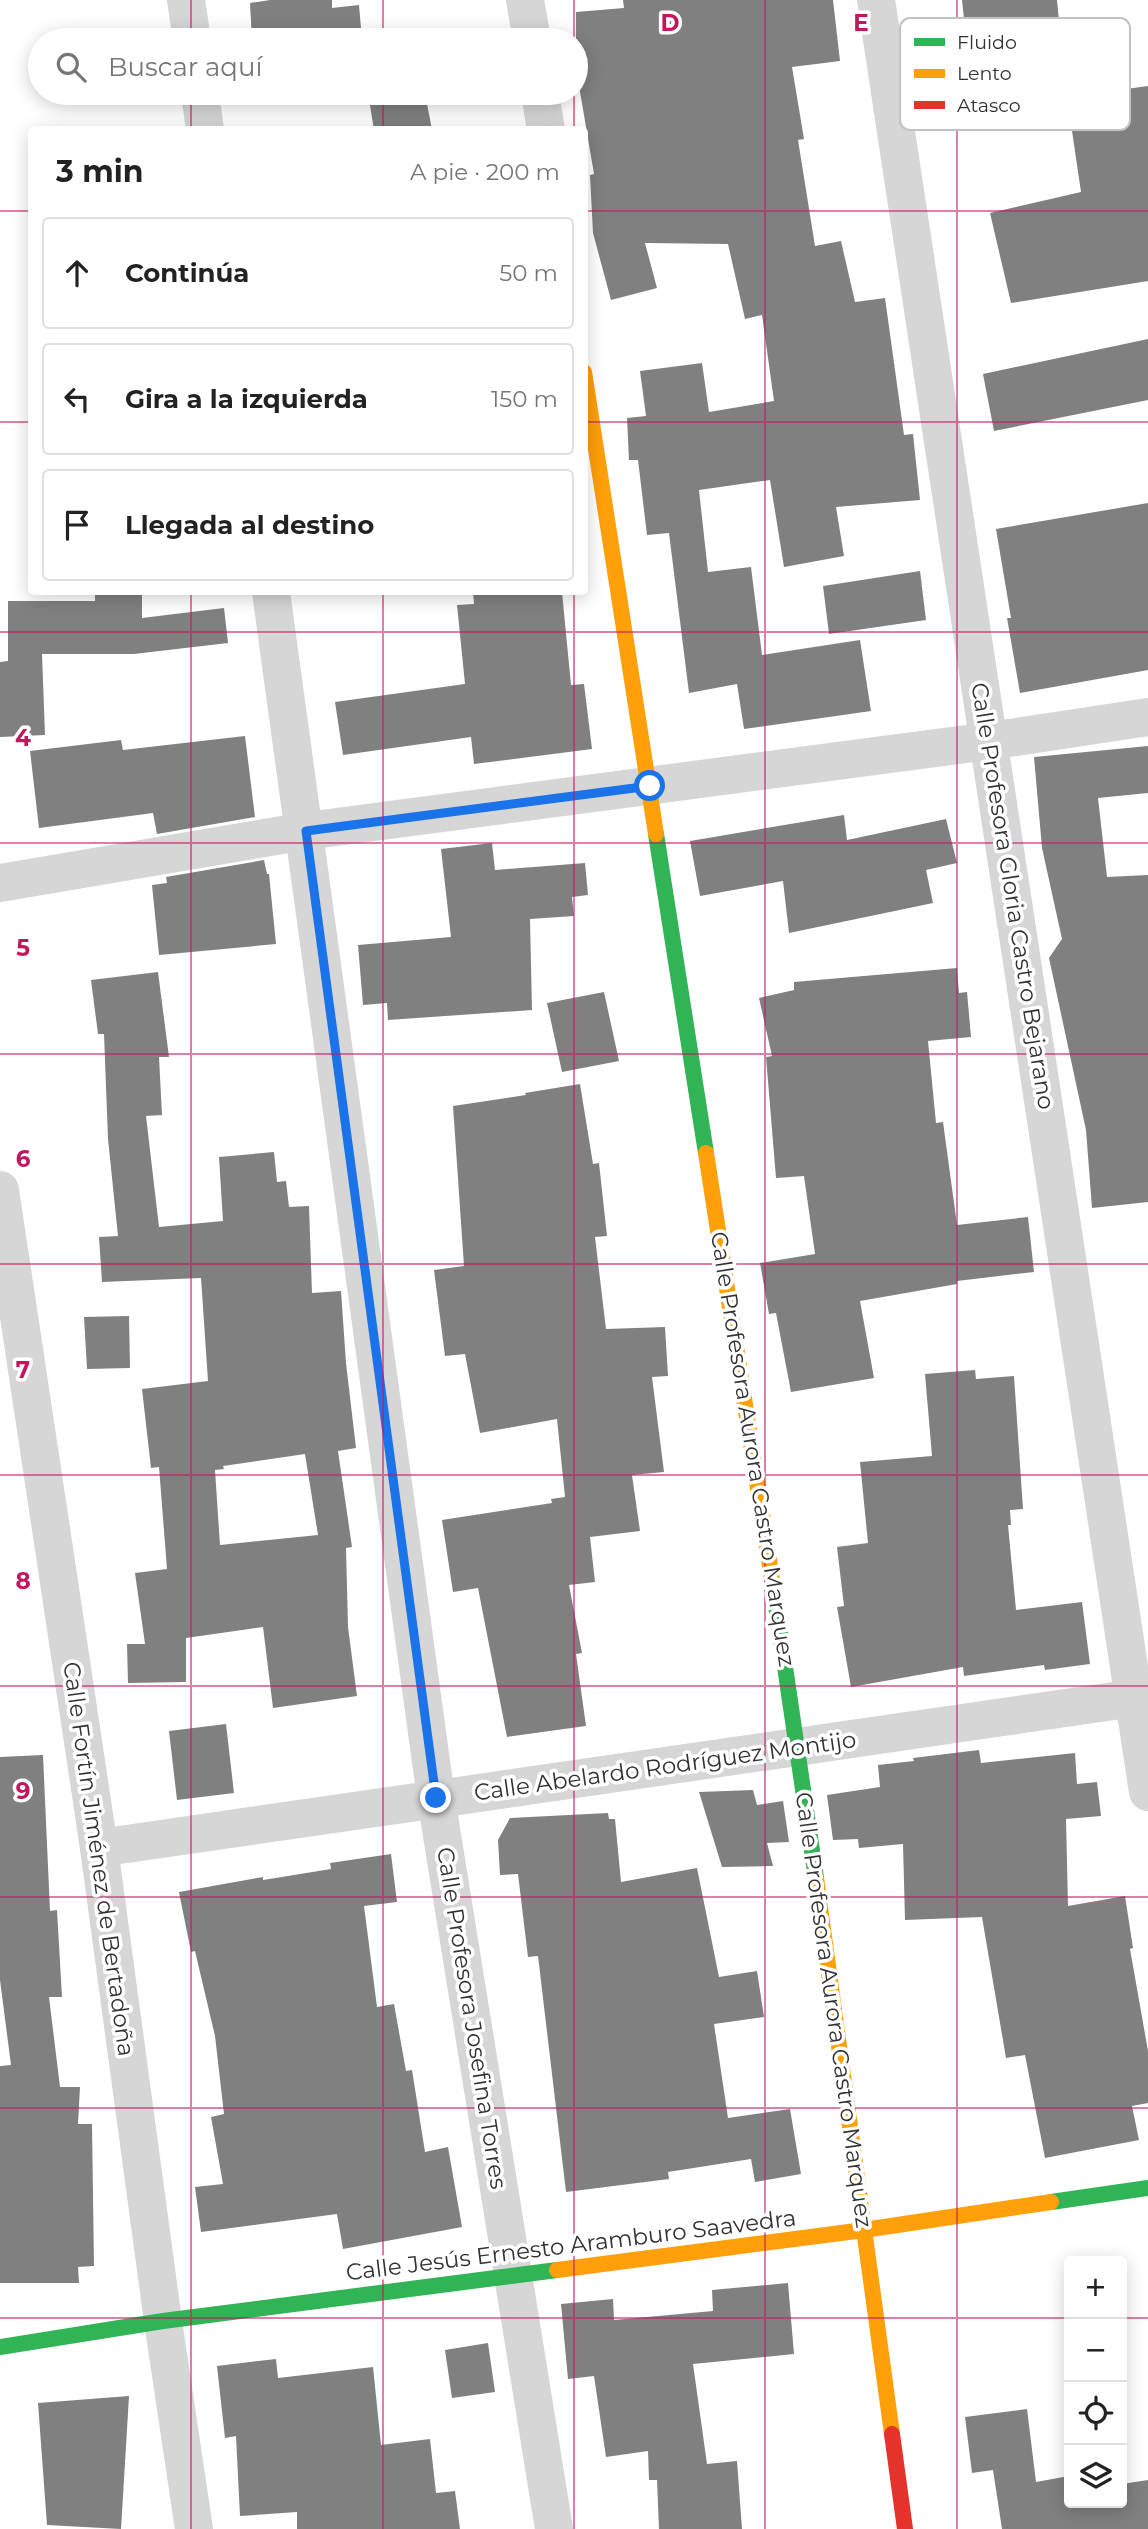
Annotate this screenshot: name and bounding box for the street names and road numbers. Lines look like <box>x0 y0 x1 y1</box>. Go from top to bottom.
street label: Calle Profesora Gloria Castro Bejarano <box>965 680 1061 1112</box>
street label: Calle Profesora Aurora Castro Marquez <box>705 1230 801 1668</box>
street label: Calle Fortín Jiménez de Bertadoña <box>57 1660 141 2058</box>
street label: Calle Abelardo Rodríguez Montijo <box>472 1725 858 1807</box>
street label: Calle Profesora Aurora Castro Marquez <box>790 1790 878 2230</box>
street label: Calle Profesora Josefina Torres <box>431 1845 513 2191</box>
street label: Calle Jesús Ernesto Aramburo Saavedra <box>344 2203 798 2287</box>

